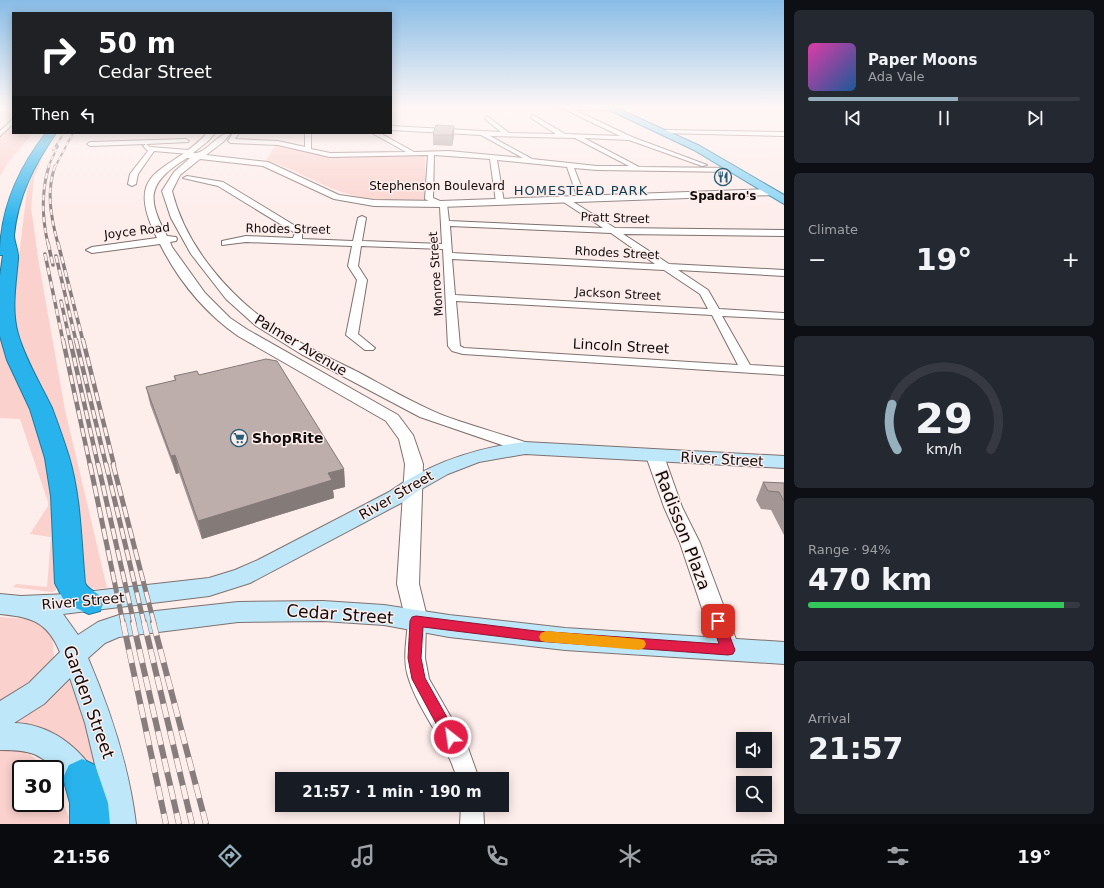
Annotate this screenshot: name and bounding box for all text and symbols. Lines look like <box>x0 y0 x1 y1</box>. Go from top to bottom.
text: 50 m <box>98 27 176 60</box>
icon: right <box>32 28 84 80</box>
text: Paper Moons <box>868 51 977 69</box>
text: Cedar Street <box>98 61 212 82</box>
text: Ada Vale <box>868 69 924 84</box>
icon: left <box>77 104 99 126</box>
text: Then <box>32 106 69 124</box>
icon: previous <box>842 107 864 129</box>
icon: pause <box>933 107 955 129</box>
icon: next <box>1024 107 1046 129</box>
restaurant icon: Spadaro's <box>713 167 733 187</box>
street label: Stephenson Boulevard <box>369 179 505 193</box>
district label: HOMESTEAD PARK <box>514 183 648 198</box>
place label: Spadaro's <box>690 189 757 203</box>
street label: Pratt Street <box>580 210 650 226</box>
street label: Joyce Road <box>102 220 171 242</box>
street label: Rhodes Street <box>245 221 331 237</box>
text: Climate <box>808 222 858 237</box>
street label: Monroe Street <box>426 231 446 317</box>
text: 19° <box>916 242 972 277</box>
street label: Rhodes Street <box>574 244 660 262</box>
text: − <box>808 247 826 272</box>
text: + <box>1062 247 1080 272</box>
street label: Jackson Street <box>574 285 662 303</box>
street label: Palmer Avenue <box>252 311 350 379</box>
street label: Lincoln Street <box>572 335 670 357</box>
text: 29 <box>915 394 973 443</box>
supermarket icon: ShopRite <box>229 428 249 448</box>
place label: ShopRite <box>252 430 323 446</box>
text: km/h <box>926 441 962 457</box>
street label: River Street <box>680 449 765 469</box>
street label: River Street <box>356 467 436 523</box>
street label: Radisson Plaza <box>651 467 715 593</box>
text: Range · 94% <box>808 542 891 557</box>
text: 470 km <box>808 562 932 597</box>
street label: River Street <box>41 589 126 613</box>
street label: Cedar Street <box>286 600 395 628</box>
pin <box>701 604 735 638</box>
icon: arrive <box>707 610 729 632</box>
street label: Garden Street <box>59 642 119 762</box>
text: Arrival <box>808 711 850 726</box>
position arrow <box>430 716 472 758</box>
text: 21:57 <box>808 731 904 766</box>
map controls <box>736 732 772 812</box>
button: sound <box>736 732 772 768</box>
speed limit sign: 30 <box>12 760 64 812</box>
button: search <box>736 776 772 812</box>
text: 21:57 · 1 min · 190 m <box>302 783 482 801</box>
icon: directions <box>216 842 244 870</box>
icon: music <box>349 842 377 870</box>
icon: phone <box>483 842 511 870</box>
icon: climate <box>616 842 644 870</box>
icon: car <box>750 842 778 870</box>
icon: filters <box>884 842 912 870</box>
text: 21:56 <box>53 846 110 867</box>
text: 19° <box>1017 846 1051 867</box>

